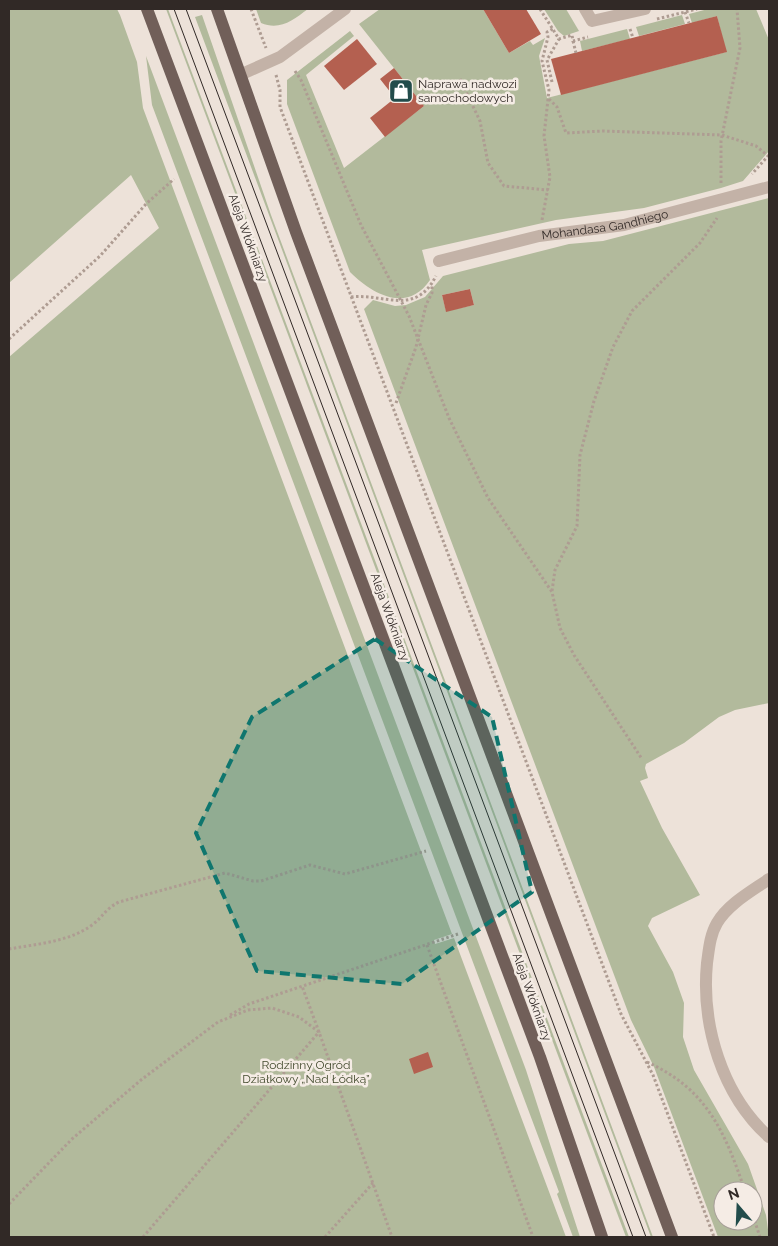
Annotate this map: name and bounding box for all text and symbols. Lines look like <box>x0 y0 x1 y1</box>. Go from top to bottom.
place label: Naprawa nadwozi samochodowych <box>418 77 517 105</box>
shop icon: Naprawa nadwozi samochodowych <box>388 78 414 104</box>
street label: Aleja Włókniarzy <box>226 192 271 284</box>
street label: Mohandasa Gandhiego <box>541 207 670 243</box>
street label: Aleja Włókniarzy <box>368 571 413 663</box>
street label: Aleja Włókniarzy <box>510 951 555 1043</box>
park label: Rodzinny Ogród Działkowy „Nad Łódką” <box>242 1058 370 1086</box>
north arrow <box>713 1181 763 1231</box>
text: N <box>726 1184 741 1203</box>

